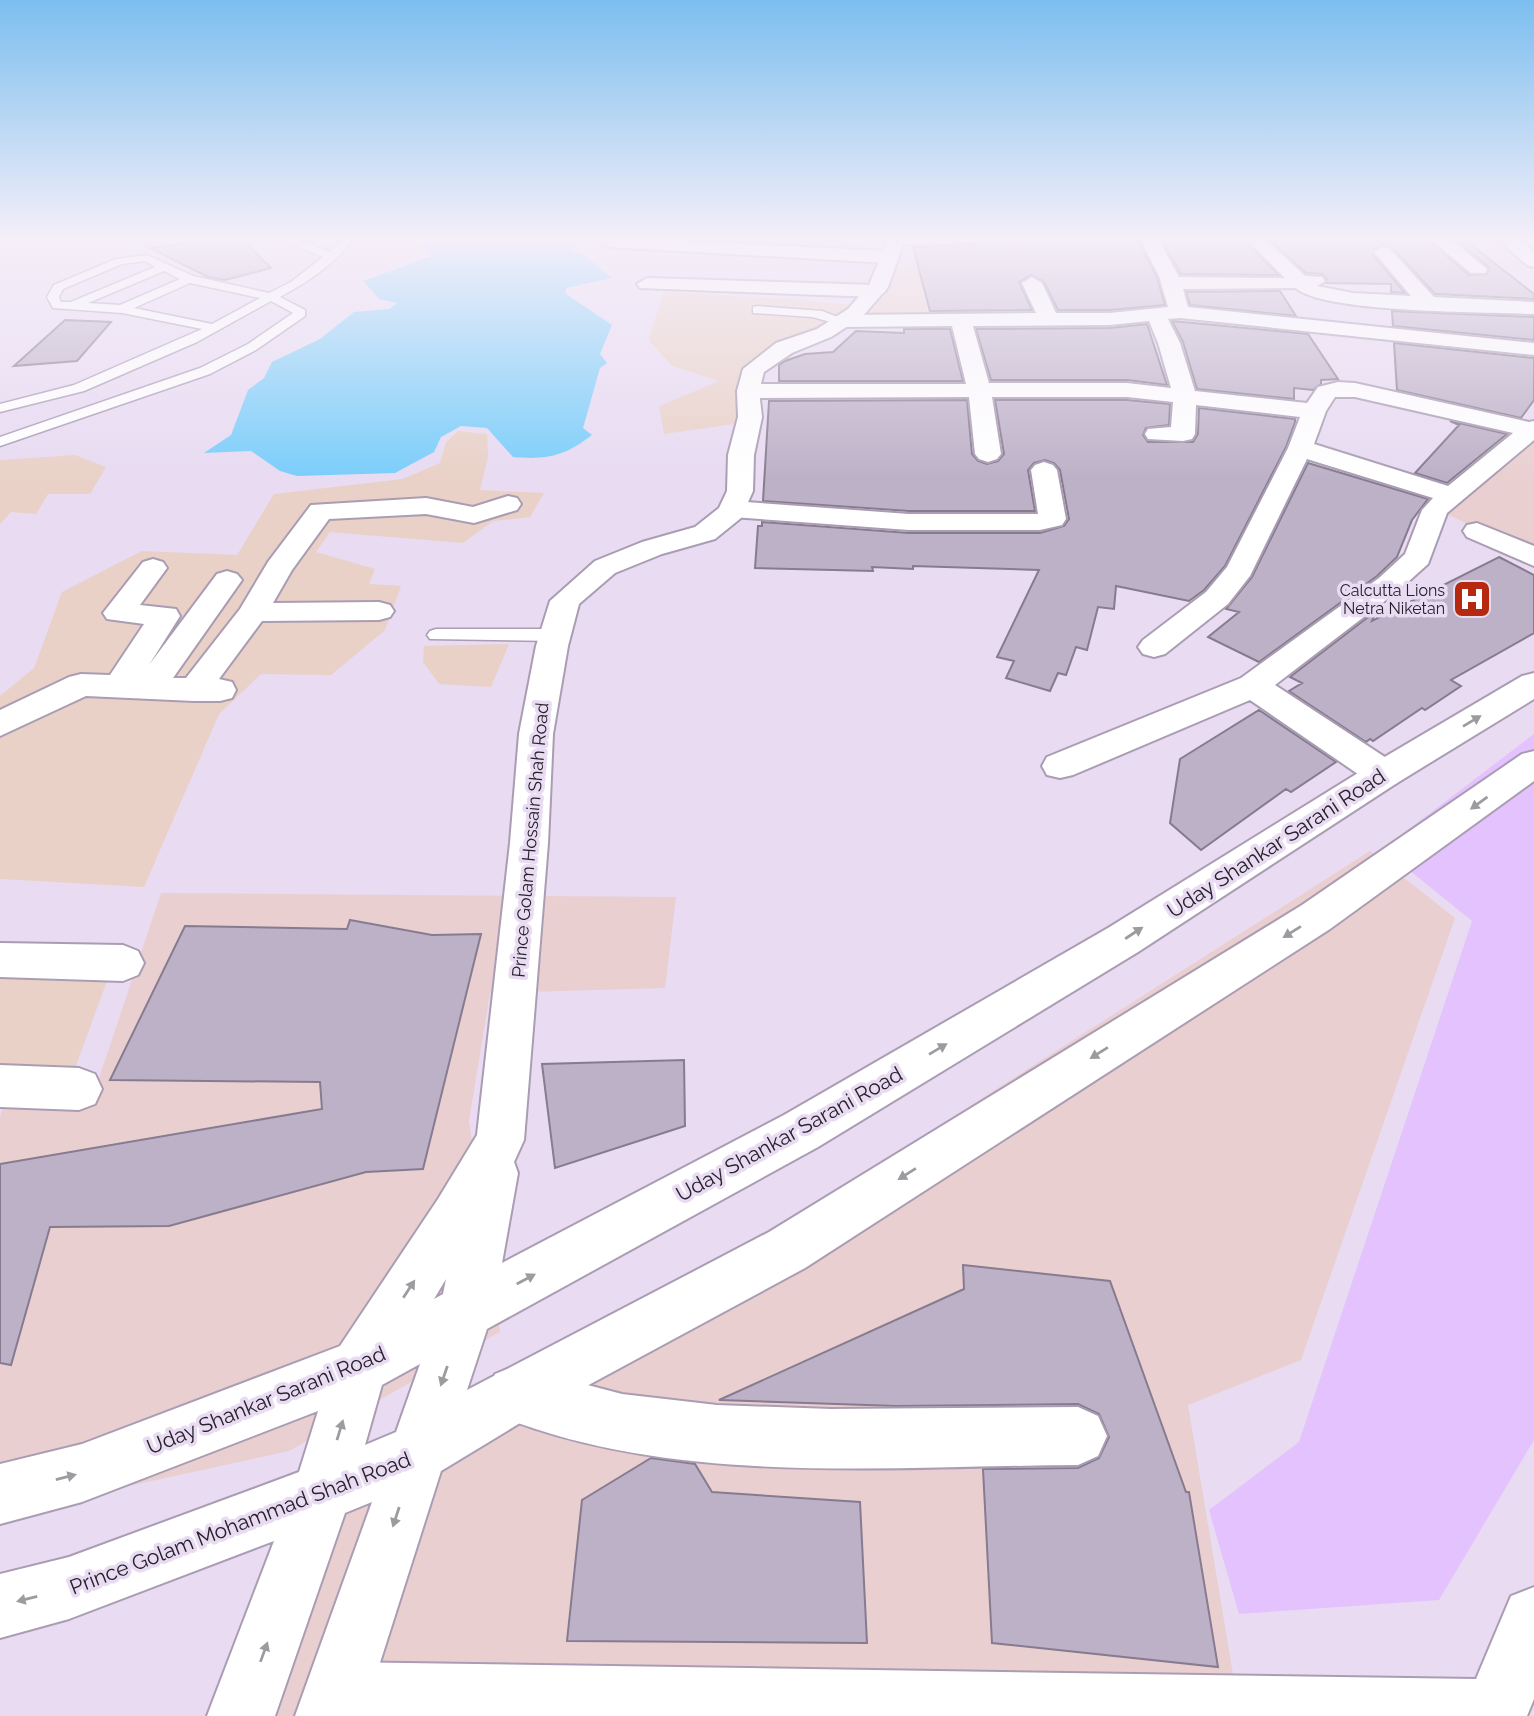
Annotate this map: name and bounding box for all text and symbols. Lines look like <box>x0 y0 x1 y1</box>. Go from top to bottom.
hospital icon: Calcutta Lions Netra Niketan <box>1451 578 1493 620</box>
place label: Calcutta Lions Netra Niketan <box>1340 581 1445 618</box>
street label: Prince Golam Hossain Shah Road <box>508 702 552 978</box>
one-way arrow <box>1462 714 1481 727</box>
street label: Uday Shankar Sarani Road <box>1162 763 1390 923</box>
one-way arrow <box>1470 796 1488 810</box>
one-way arrow <box>1125 926 1143 940</box>
one-way arrow <box>1282 926 1301 939</box>
one-way arrow <box>929 1043 948 1056</box>
one-way arrow <box>1090 1047 1109 1060</box>
street label: Uday Shankar Sarani Road <box>671 1061 907 1207</box>
one-way arrow <box>897 1168 916 1181</box>
one-way arrow <box>516 1273 535 1285</box>
one-way arrow <box>403 1279 416 1299</box>
street label: Uday Shankar Sarani Road <box>143 1341 389 1459</box>
one-way arrow <box>438 1366 449 1387</box>
one-way arrow <box>336 1419 346 1440</box>
street label: Prince Golam Mohammad Shah Road <box>66 1446 414 1600</box>
one-way arrow <box>55 1471 77 1482</box>
one-way arrow <box>390 1507 401 1528</box>
one-way arrow <box>16 1594 38 1605</box>
one-way arrow <box>259 1641 270 1662</box>

